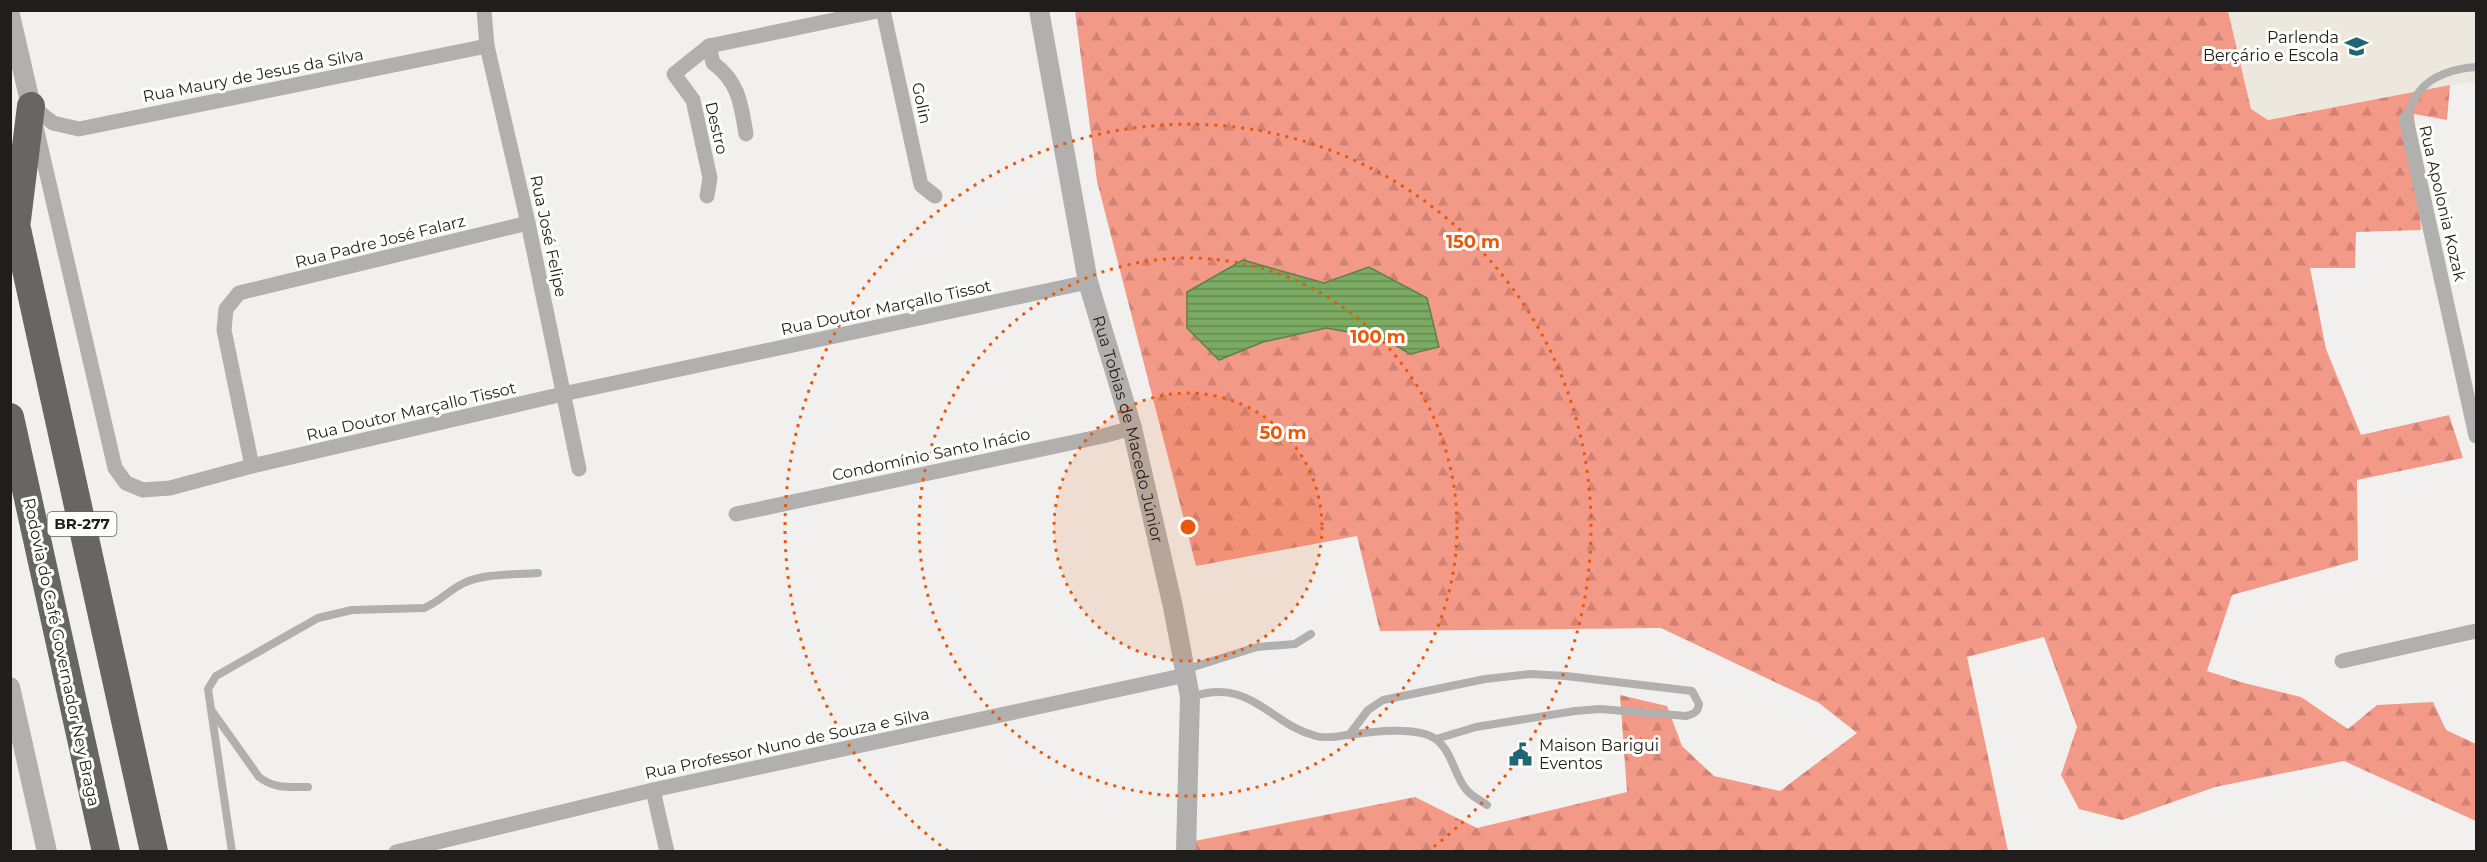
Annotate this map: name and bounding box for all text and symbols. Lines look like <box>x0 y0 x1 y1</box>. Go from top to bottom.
place label: Parlenda Berçário e Escola <box>2203 28 2339 65</box>
school or university icon: Parlenda Berçário e Escola <box>2344 33 2370 59</box>
street label: Rua Maury de Jesus da Silva <box>141 45 365 106</box>
street label: Golin <box>908 81 935 126</box>
street label: Destro <box>701 100 732 156</box>
street label: Rua Apolonia Kozak <box>2415 123 2470 283</box>
street label: Rua José Felipe <box>526 173 571 299</box>
street label: Rua Padre José Falarz <box>293 211 467 272</box>
text: 150 m <box>1446 231 1500 253</box>
street label: Rua Doutor Marçallo Tissot <box>779 276 994 339</box>
street label: Rua Tobias de Macedo Júnior <box>1089 313 1167 545</box>
text: 100 m <box>1350 326 1406 348</box>
street label: Rua Doutor Marçallo Tissot <box>304 378 518 445</box>
text: 50 m <box>1260 422 1306 444</box>
street label: Condomínio Santo Inácio <box>830 424 1032 485</box>
street label: Rodovia do Café Governador Ney Braga <box>19 496 104 808</box>
road number: BR-277 <box>48 512 116 536</box>
centre of rings <box>1178 517 1198 537</box>
street label: Rua Professor Nuno de Souza e Silva <box>643 704 931 783</box>
place label: Maison Barigui Eventos <box>1539 736 1659 773</box>
public building icon: Maison Barigui Eventos <box>1508 741 1534 767</box>

